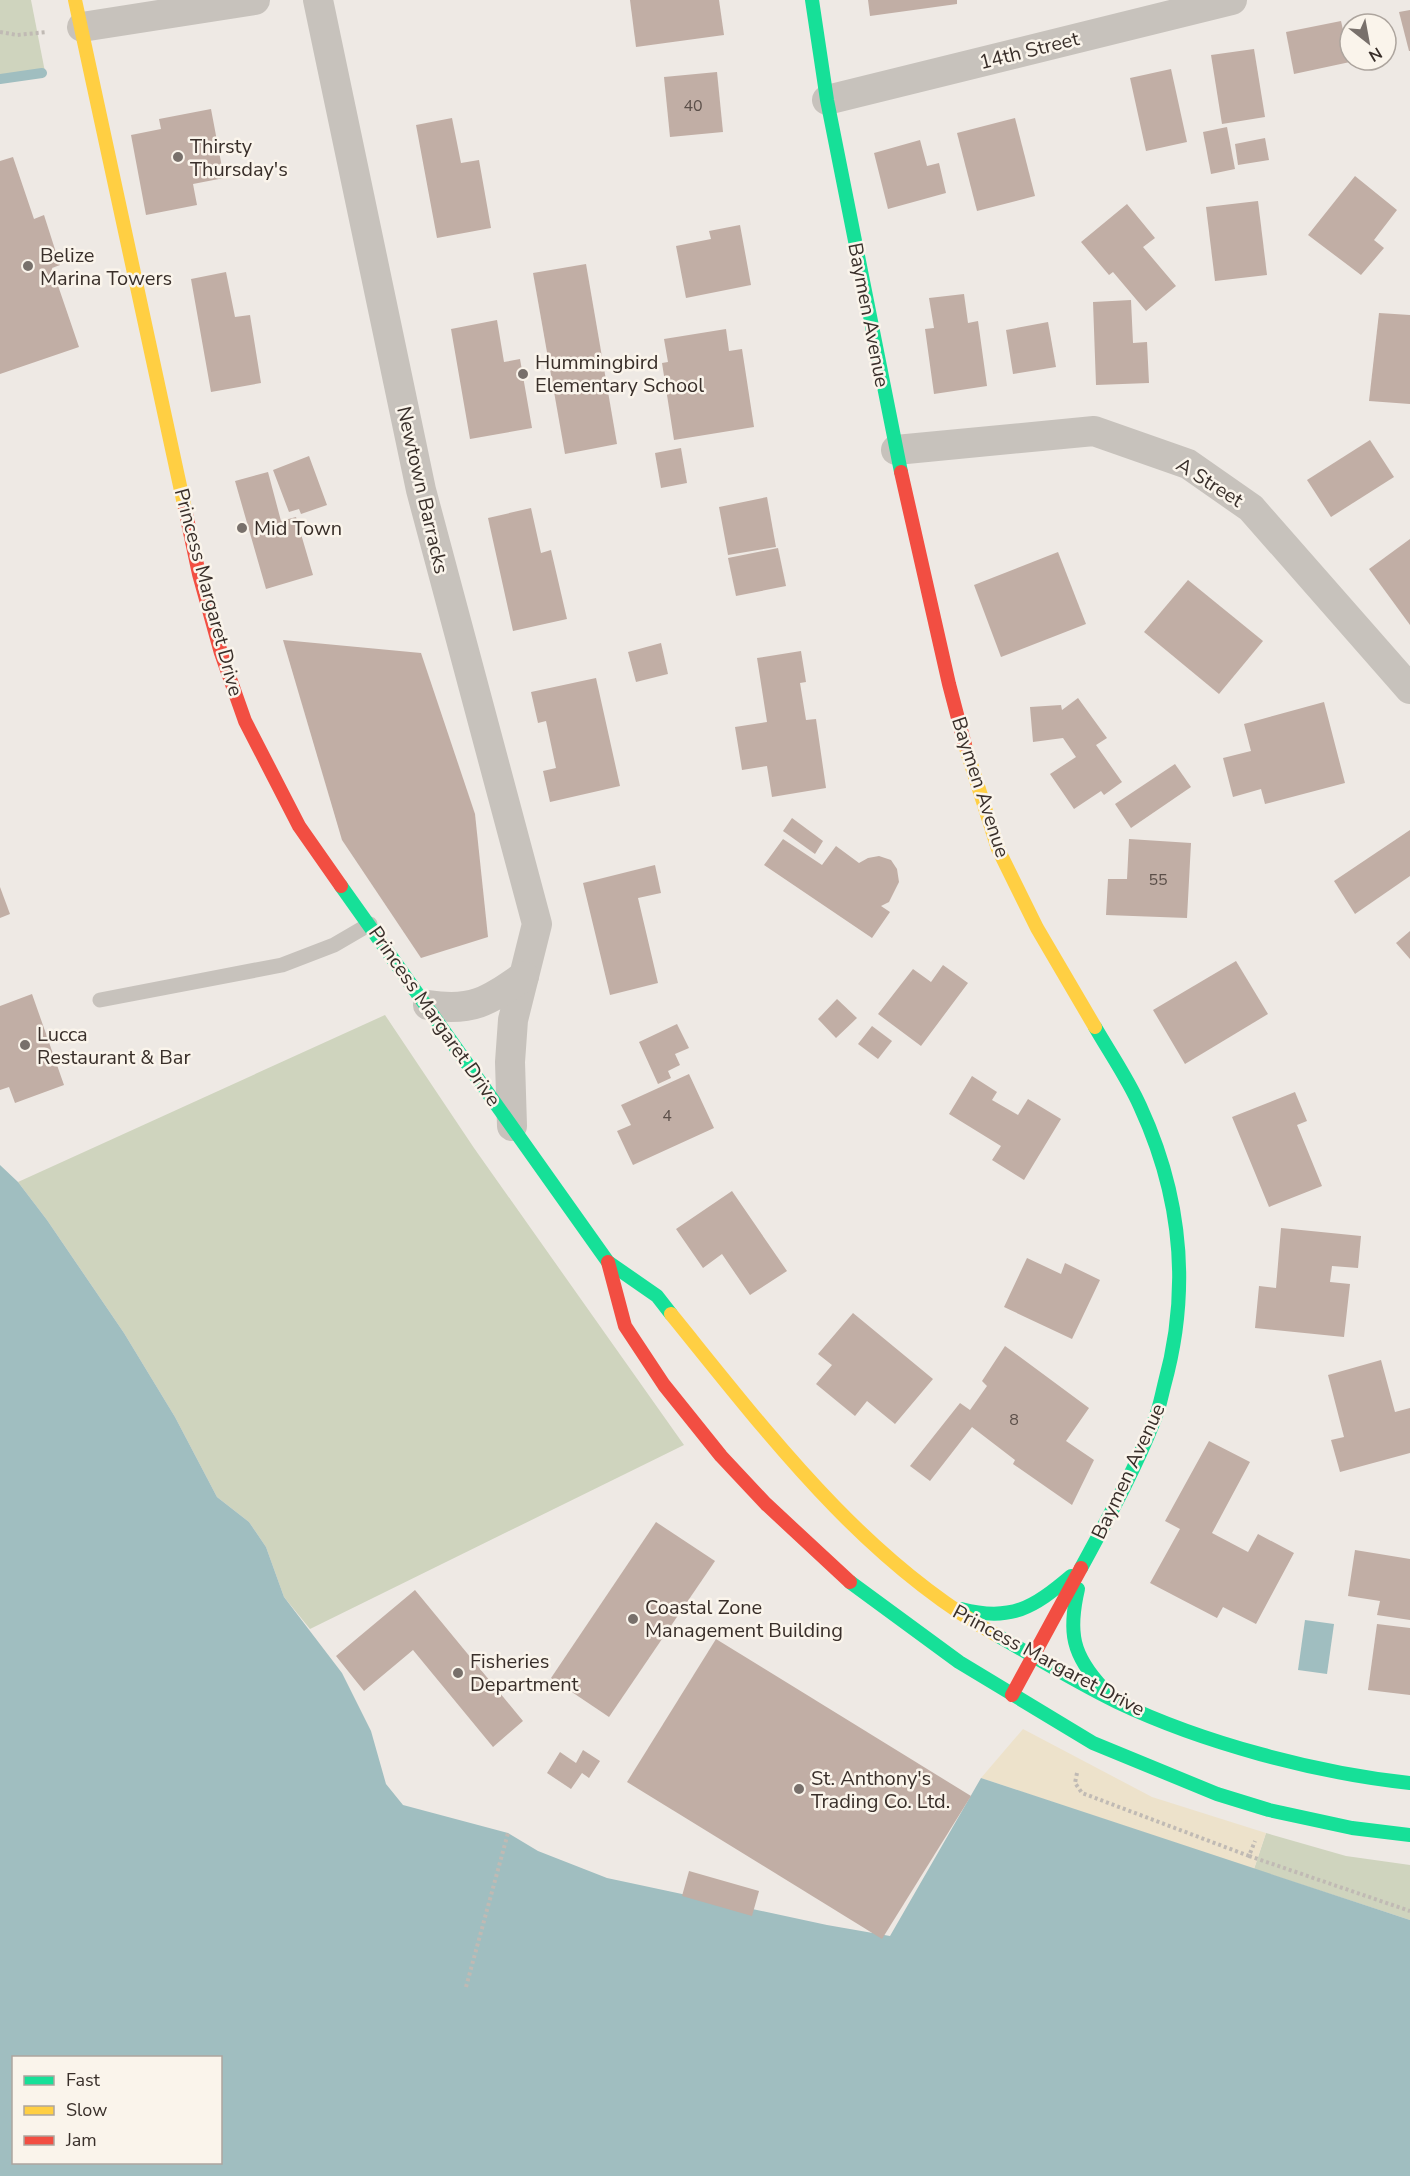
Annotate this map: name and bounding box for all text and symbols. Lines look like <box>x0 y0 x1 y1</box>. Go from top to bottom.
north arrow <box>1338 12 1398 72</box>
street label: 14th Street <box>976 25 1083 76</box>
text: N <box>1364 41 1386 67</box>
house number: 40 <box>683 95 703 117</box>
place label: Thirsty Thursday's <box>190 133 288 183</box>
marker: Thirsty Thursday's <box>171 150 185 164</box>
street label: Baymen Avenue <box>841 241 896 390</box>
place label: Belize Marina Towers <box>40 242 172 292</box>
marker: Belize Marina Towers <box>21 259 35 273</box>
place label: Hummingbird Elementary School <box>535 349 704 399</box>
marker: Hummingbird Elementary School <box>516 367 530 381</box>
street label: Newtown Barracks <box>390 404 455 577</box>
street label: A Street <box>1171 451 1249 514</box>
street label: Princess Margaret Drive <box>168 485 249 699</box>
place label: Mid Town <box>254 515 342 542</box>
marker: Mid Town <box>235 521 249 535</box>
street label: Baymen Avenue <box>945 713 1016 861</box>
house number: 55 <box>1148 869 1168 891</box>
street label: Princess Margaret Drive <box>362 921 507 1112</box>
place label: Lucca Restaurant & Bar <box>37 1021 191 1071</box>
marker: Lucca Restaurant & Bar <box>18 1038 32 1052</box>
house number: 4 <box>662 1105 672 1127</box>
street label: Baymen Avenue <box>1085 1399 1172 1543</box>
house number: 8 <box>1009 1409 1019 1431</box>
place label: Coastal Zone Management Building <box>645 1594 843 1644</box>
street label: Princess Margaret Drive <box>948 1598 1150 1723</box>
marker: Coastal Zone Management Building <box>626 1612 640 1626</box>
place label: Fisheries Department <box>470 1648 580 1698</box>
marker: Fisheries Department <box>451 1666 465 1680</box>
place label: St. Anthony's Trading Co. Ltd. <box>811 1765 950 1815</box>
marker: St. Anthony's Trading Co. Ltd. <box>792 1782 806 1796</box>
legend <box>12 2056 222 2164</box>
text: Fast <box>66 2068 101 2092</box>
text: Slow <box>66 2098 107 2122</box>
text: Jam <box>65 2128 97 2152</box>

